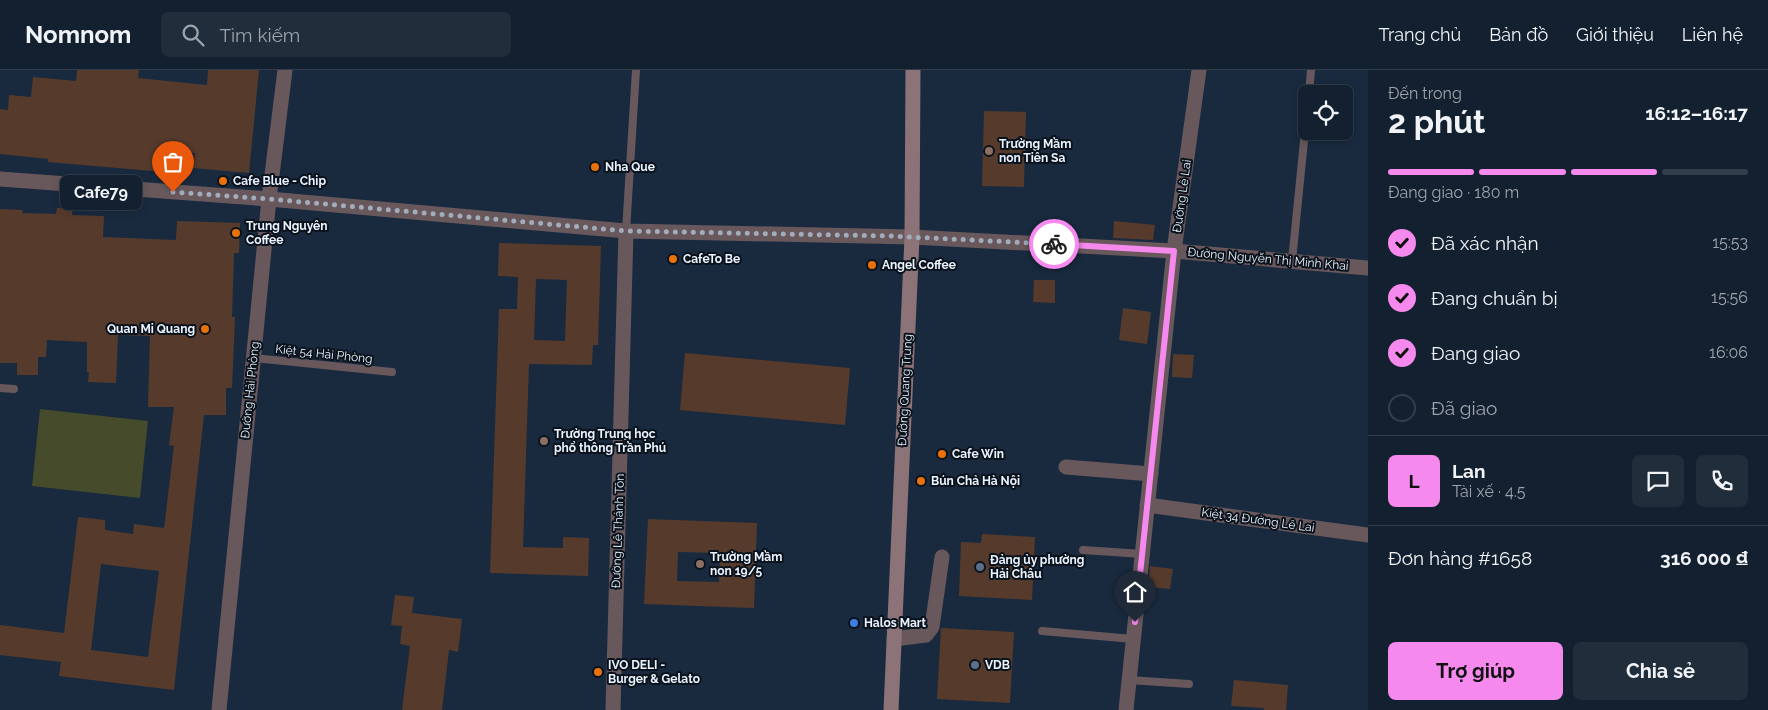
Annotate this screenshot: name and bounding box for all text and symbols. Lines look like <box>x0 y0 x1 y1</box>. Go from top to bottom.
search box <box>161 12 511 57</box>
text: Nomnom <box>25 20 131 49</box>
icon: search <box>179 21 207 49</box>
text: Tìm kiếm <box>219 24 300 46</box>
text: Trang chủ <box>1379 24 1461 45</box>
text: Bản đồ <box>1489 24 1548 45</box>
text: Giới thiệu <box>1576 24 1654 45</box>
text: Liên hệ <box>1682 24 1743 45</box>
text: Đến trong <box>1388 84 1462 103</box>
map controls <box>1298 85 1353 140</box>
button: locate <box>1298 85 1353 140</box>
text: 16:12–16:17 <box>1645 102 1748 124</box>
text: 2 phút <box>1388 103 1485 140</box>
place label: Trường Mầm non Tiên Sa <box>999 137 1071 165</box>
pin <box>152 141 194 192</box>
marker: Trường Mầm non Tiên Sa <box>983 145 995 157</box>
icon: bag <box>159 148 187 176</box>
street label: Đường Lê Lai <box>1170 159 1194 233</box>
place label: Nha Que <box>605 160 655 174</box>
marker: Nha Que <box>589 161 601 173</box>
callout: Cafe79 <box>61 174 143 210</box>
place label: Cafe Blue - Chip <box>233 174 326 188</box>
marker: Cafe Blue - Chip <box>217 175 229 187</box>
text: Cafe79 <box>74 183 128 202</box>
text: Đang giao · 180 m <box>1388 183 1519 202</box>
place label: Trung Nguyên Coffee <box>246 219 328 247</box>
courier <box>1029 219 1079 269</box>
marker: Trung Nguyên Coffee <box>230 227 242 239</box>
icon: check <box>1388 229 1416 257</box>
icon: bike <box>1040 230 1068 258</box>
text: Đã xác nhận <box>1431 232 1539 254</box>
text: 15:53 <box>1712 233 1748 252</box>
street label: Đường Nguyễn Thị Minh Khai <box>1187 245 1349 273</box>
place label: CafeTo Be <box>683 252 740 266</box>
marker: CafeTo Be <box>667 253 679 265</box>
place label: Angel Coffee <box>882 258 956 272</box>
marker: Angel Coffee <box>866 259 878 271</box>
icon: check <box>1388 284 1416 312</box>
text: Đang chuẩn bị <box>1431 287 1558 309</box>
text: 15:56 <box>1711 288 1748 307</box>
place label: Quan Mi Quang <box>107 322 195 336</box>
marker: Quan Mi Quang <box>199 323 211 335</box>
street label: Đường Quang Trung <box>895 334 915 446</box>
icon: check <box>1388 339 1416 367</box>
street label: Đường Hải Phòng <box>238 341 262 439</box>
street label: Kiệt 54 Hải Phòng <box>275 342 373 366</box>
text: Đang giao <box>1431 342 1520 364</box>
text: 16:06 <box>1709 343 1748 362</box>
text: Đã giao <box>1431 397 1497 419</box>
place label: Trường Trung học phổ thông Trần Phú <box>554 427 666 455</box>
marker: Trường Trung học phổ thông Trần Phú <box>538 435 550 447</box>
place label: Cafe Win <box>952 447 1004 461</box>
marker: Cafe Win <box>936 448 948 460</box>
button: chat <box>1632 455 1684 507</box>
button: phone <box>1696 455 1748 507</box>
text: Lan <box>1452 460 1485 482</box>
text: L <box>1408 470 1420 492</box>
street label: Đường Lê Thánh Tôn <box>609 473 627 589</box>
place label: Bún Chả Hà Nội <box>931 474 1020 488</box>
marker: Bún Chả Hà Nội <box>915 475 927 487</box>
text: Tài xế · 4.5 <box>1452 482 1526 501</box>
street label: Kiệt 34 Đường Lê Lai <box>1201 505 1315 535</box>
text: Đơn hàng #1658 <box>1388 547 1532 569</box>
text: 316 000 ₫ <box>1660 547 1748 569</box>
place label: Trường Mầm non 19/5 <box>710 550 782 578</box>
place label: Đảng ủy phường Hải Châu <box>990 553 1084 581</box>
marker: Trường Mầm non 19/5 <box>694 558 706 570</box>
marker: Đảng ủy phường Hải Châu <box>974 561 986 573</box>
pin <box>1114 571 1156 622</box>
icon: home <box>1121 578 1149 606</box>
place label: Halos Mart <box>864 616 926 630</box>
marker: Halos Mart <box>848 617 860 629</box>
button: Trợ giúp <box>1388 642 1563 700</box>
button: Chia sẻ <box>1573 642 1748 700</box>
place label: IVO DELI - Burger & Gelato <box>608 658 700 686</box>
place label: VDB <box>985 658 1010 672</box>
marker: VDB <box>969 659 981 671</box>
marker: IVO DELI - Burger & Gelato <box>592 666 604 678</box>

